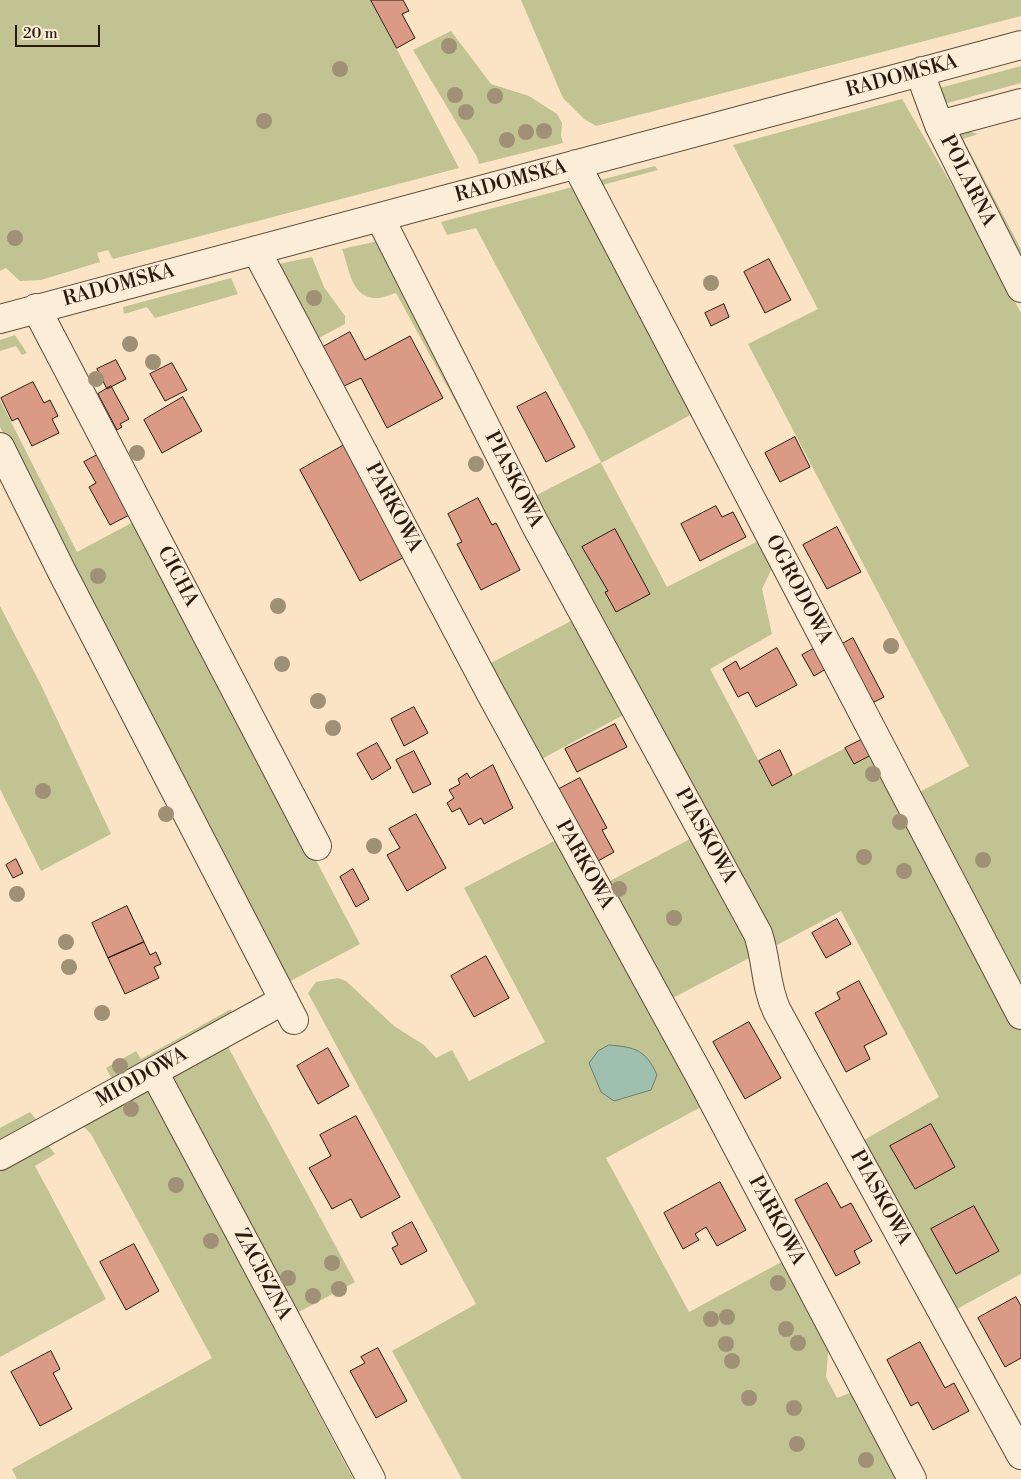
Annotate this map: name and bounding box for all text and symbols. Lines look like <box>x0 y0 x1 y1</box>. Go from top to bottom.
scale bar <box>18 15 102 47</box>
text: 20 m <box>23 24 58 43</box>
street label: RADOMSKA <box>843 51 961 103</box>
street label: POLARNA <box>934 131 1000 231</box>
street label: RADOMSKA <box>452 156 570 208</box>
street label: RADOMSKA <box>60 260 178 312</box>
street label: PIASKOWA <box>478 428 548 532</box>
street label: PARKOWA <box>359 459 427 557</box>
street label: OGRODOWA <box>759 531 837 649</box>
street label: CICHA <box>151 543 203 611</box>
street label: PIASKOWA <box>669 784 741 888</box>
street label: PARKOWA <box>550 816 618 914</box>
street label: MIODOWA <box>92 1043 192 1113</box>
street label: PIASKOWA <box>844 1146 916 1250</box>
street label: PARKOWA <box>742 1172 810 1270</box>
street label: ZACISZNA <box>228 1225 296 1325</box>

